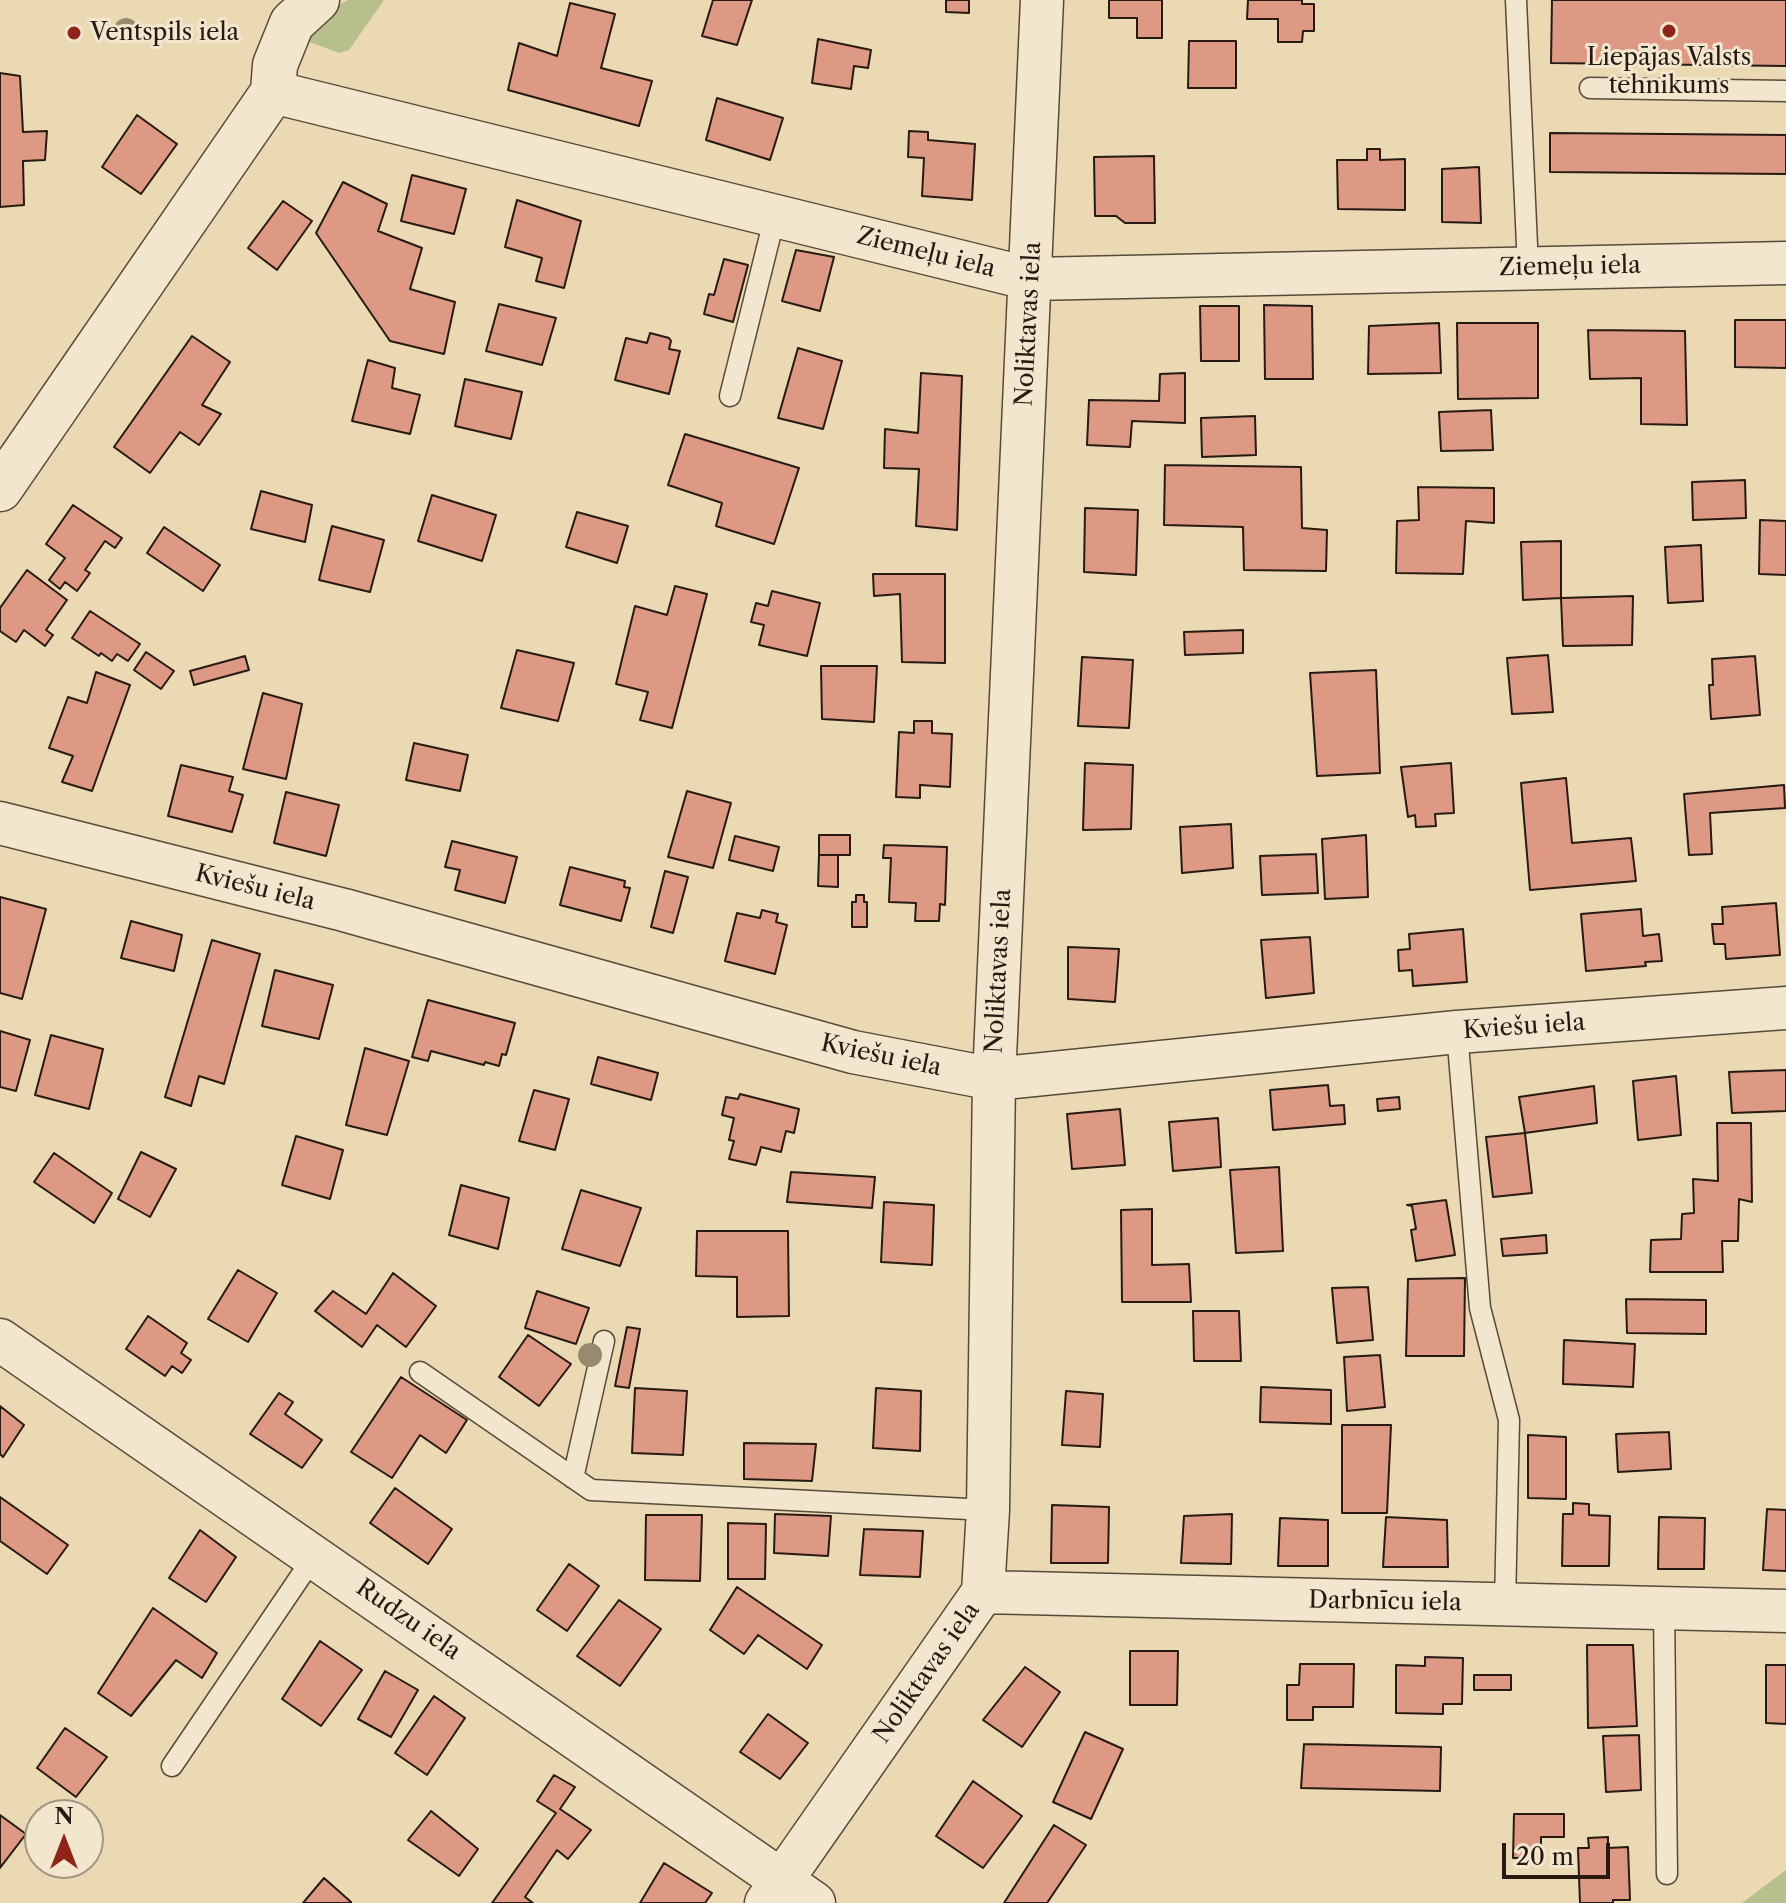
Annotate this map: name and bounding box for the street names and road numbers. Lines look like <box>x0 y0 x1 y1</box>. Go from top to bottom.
street label: Ziemeļu iela <box>854 222 998 284</box>
street label: Noliktavas iela <box>1010 241 1048 407</box>
street label: Ziemeļu iela <box>1499 251 1641 283</box>
street label: Kviešu iela <box>192 859 318 917</box>
street label: Noliktavas iela <box>980 888 1018 1054</box>
street label: Kviešu iela <box>1462 1008 1586 1046</box>
street label: Kviešu iela <box>818 1029 944 1083</box>
street label: Rudzu iela <box>350 1573 466 1667</box>
street label: Darbnīcu iela <box>1308 1586 1462 1618</box>
street label: Noliktavas iela <box>868 1597 986 1749</box>

